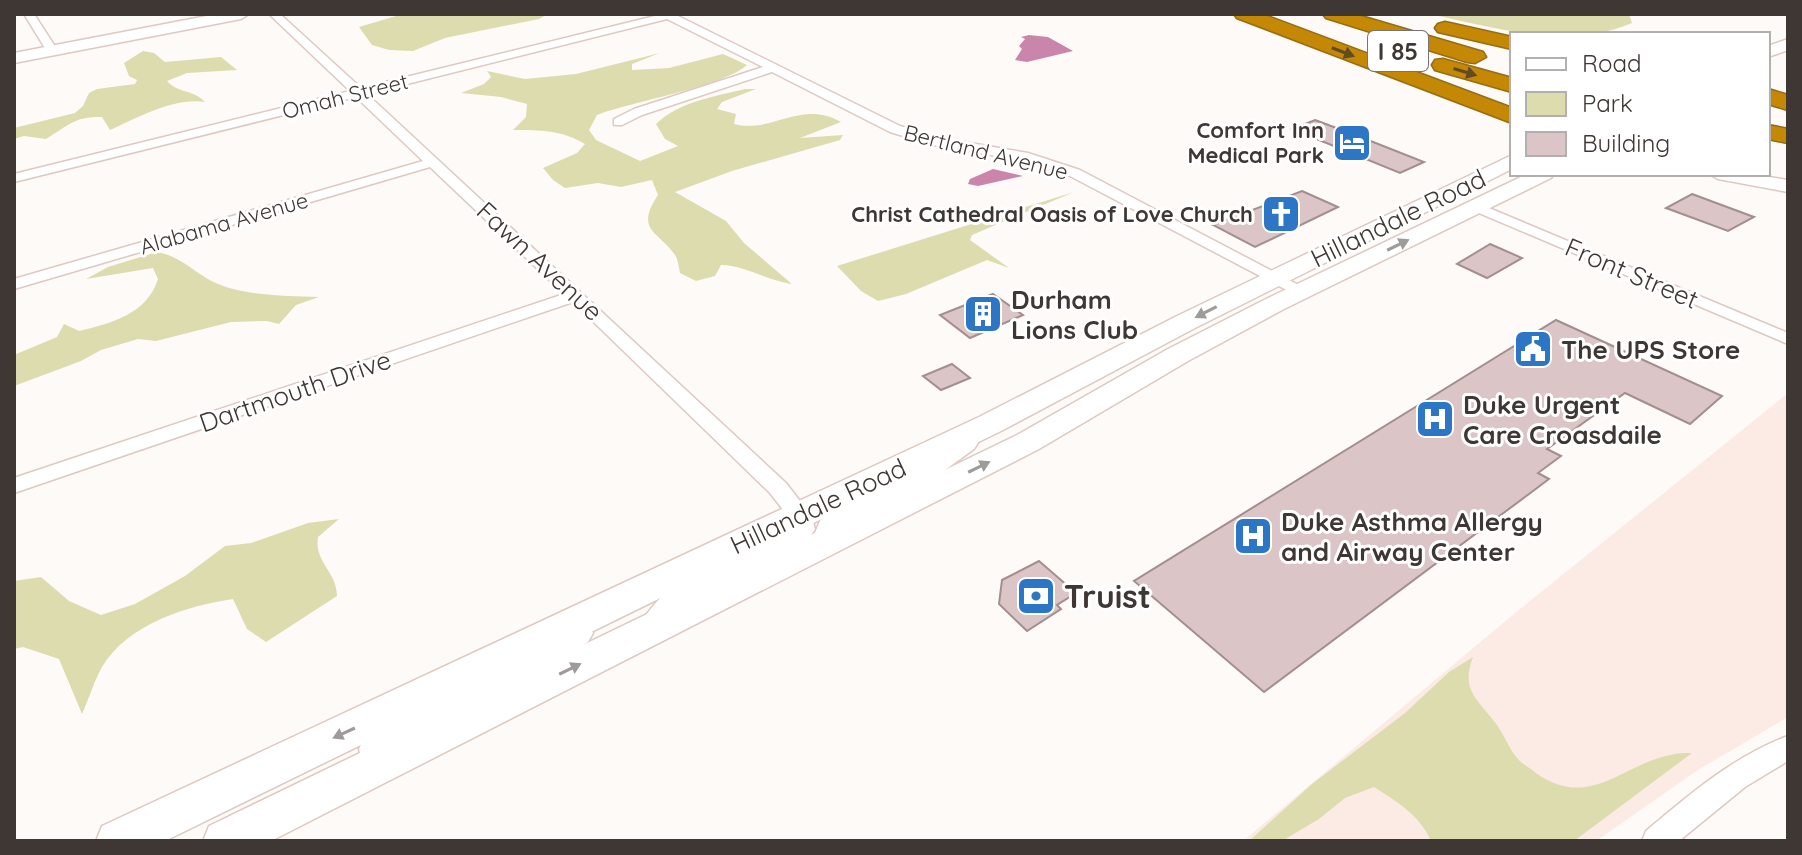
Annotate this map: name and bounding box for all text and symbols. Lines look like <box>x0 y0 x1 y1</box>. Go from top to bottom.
road number: I 85 <box>1368 31 1428 71</box>
legend <box>1510 32 1770 176</box>
one-way arrow <box>1331 46 1355 59</box>
text: Road <box>1582 48 1642 78</box>
one-way arrow <box>1453 66 1477 78</box>
street label: Omah Street <box>279 67 411 125</box>
text: Park <box>1582 88 1633 118</box>
place label: Comfort Inn Medical Park <box>1188 116 1324 169</box>
street label: Bertland Avenue <box>901 118 1071 186</box>
hotel icon: Comfort Inn Medical Park <box>1331 122 1373 164</box>
text: Building <box>1582 128 1670 158</box>
street label: Hillandale Road <box>1305 161 1491 275</box>
street label: Alabama Avenue <box>137 186 311 260</box>
church icon: Christ Cathedral Oasis of Love Church <box>1260 193 1302 235</box>
street label: Fawn Avenue <box>470 194 610 328</box>
place label: Christ Cathedral Oasis of Love Church <box>851 200 1253 228</box>
street label: Front Street <box>1560 230 1704 316</box>
one-way arrow <box>1386 238 1409 252</box>
place label: Durham Lions Club <box>1011 283 1138 346</box>
building icon: Durham Lions Club <box>962 293 1004 335</box>
one-way arrow <box>1195 305 1218 319</box>
public building icon: The UPS Store <box>1512 328 1554 370</box>
place label: The UPS Store <box>1561 333 1740 366</box>
street label: Dartmouth Drive <box>195 343 395 439</box>
place label: Duke Urgent Care Croasdaile <box>1463 388 1662 451</box>
hospital icon: Duke Urgent Care Croasdaile <box>1414 398 1456 440</box>
street label: Hillandale Road <box>725 451 911 561</box>
one-way arrow <box>967 460 990 473</box>
place label: Duke Asthma Allergy and Airway Center <box>1281 505 1543 568</box>
hospital icon: Duke Asthma Allergy and Airway Center <box>1232 515 1274 557</box>
bank icon: Truist <box>1015 575 1057 617</box>
place label: Truist <box>1064 576 1151 616</box>
one-way arrow <box>559 662 582 676</box>
one-way arrow <box>332 727 355 740</box>

